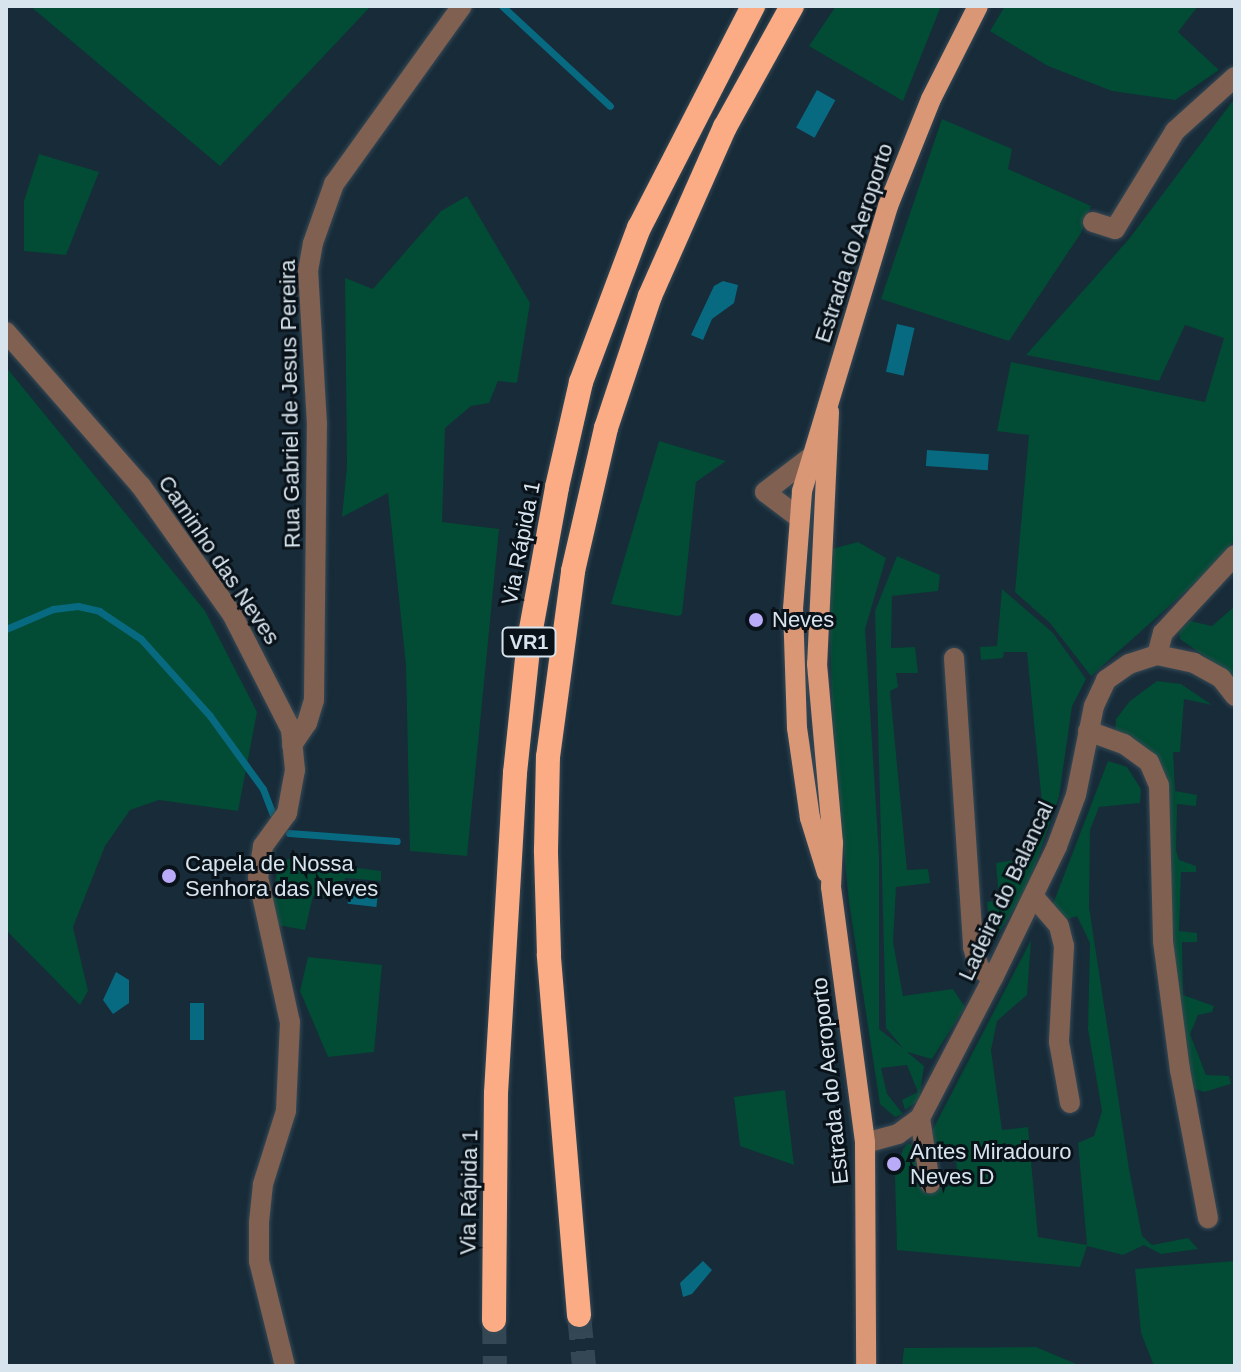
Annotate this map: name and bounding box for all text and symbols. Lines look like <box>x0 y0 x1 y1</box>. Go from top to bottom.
street label: Estrada do Aeroporto <box>809 139 899 347</box>
street label: Rua Gabriel de Jesus Pereira <box>274 259 306 549</box>
street label: Caminho das Neves <box>153 471 285 649</box>
street label: Via Rápida 1 <box>496 479 546 607</box>
place label: Neves <box>772 607 834 633</box>
marker: Neves <box>747 611 765 629</box>
road number: VR1 <box>501 626 557 658</box>
street label: Ladeira do Balancal <box>953 797 1059 985</box>
place label: Capela de Nossa Senhora das Neves <box>185 850 378 902</box>
marker: Capela de Nossa Senhora das Neves <box>160 867 178 885</box>
street label: Estrada do Aeroporto <box>806 976 854 1186</box>
street label: Via Rápida 1 <box>455 1129 483 1255</box>
place label: Antes Miradouro Neves D <box>910 1138 1071 1190</box>
marker: Antes Miradouro Neves D <box>885 1155 903 1173</box>

